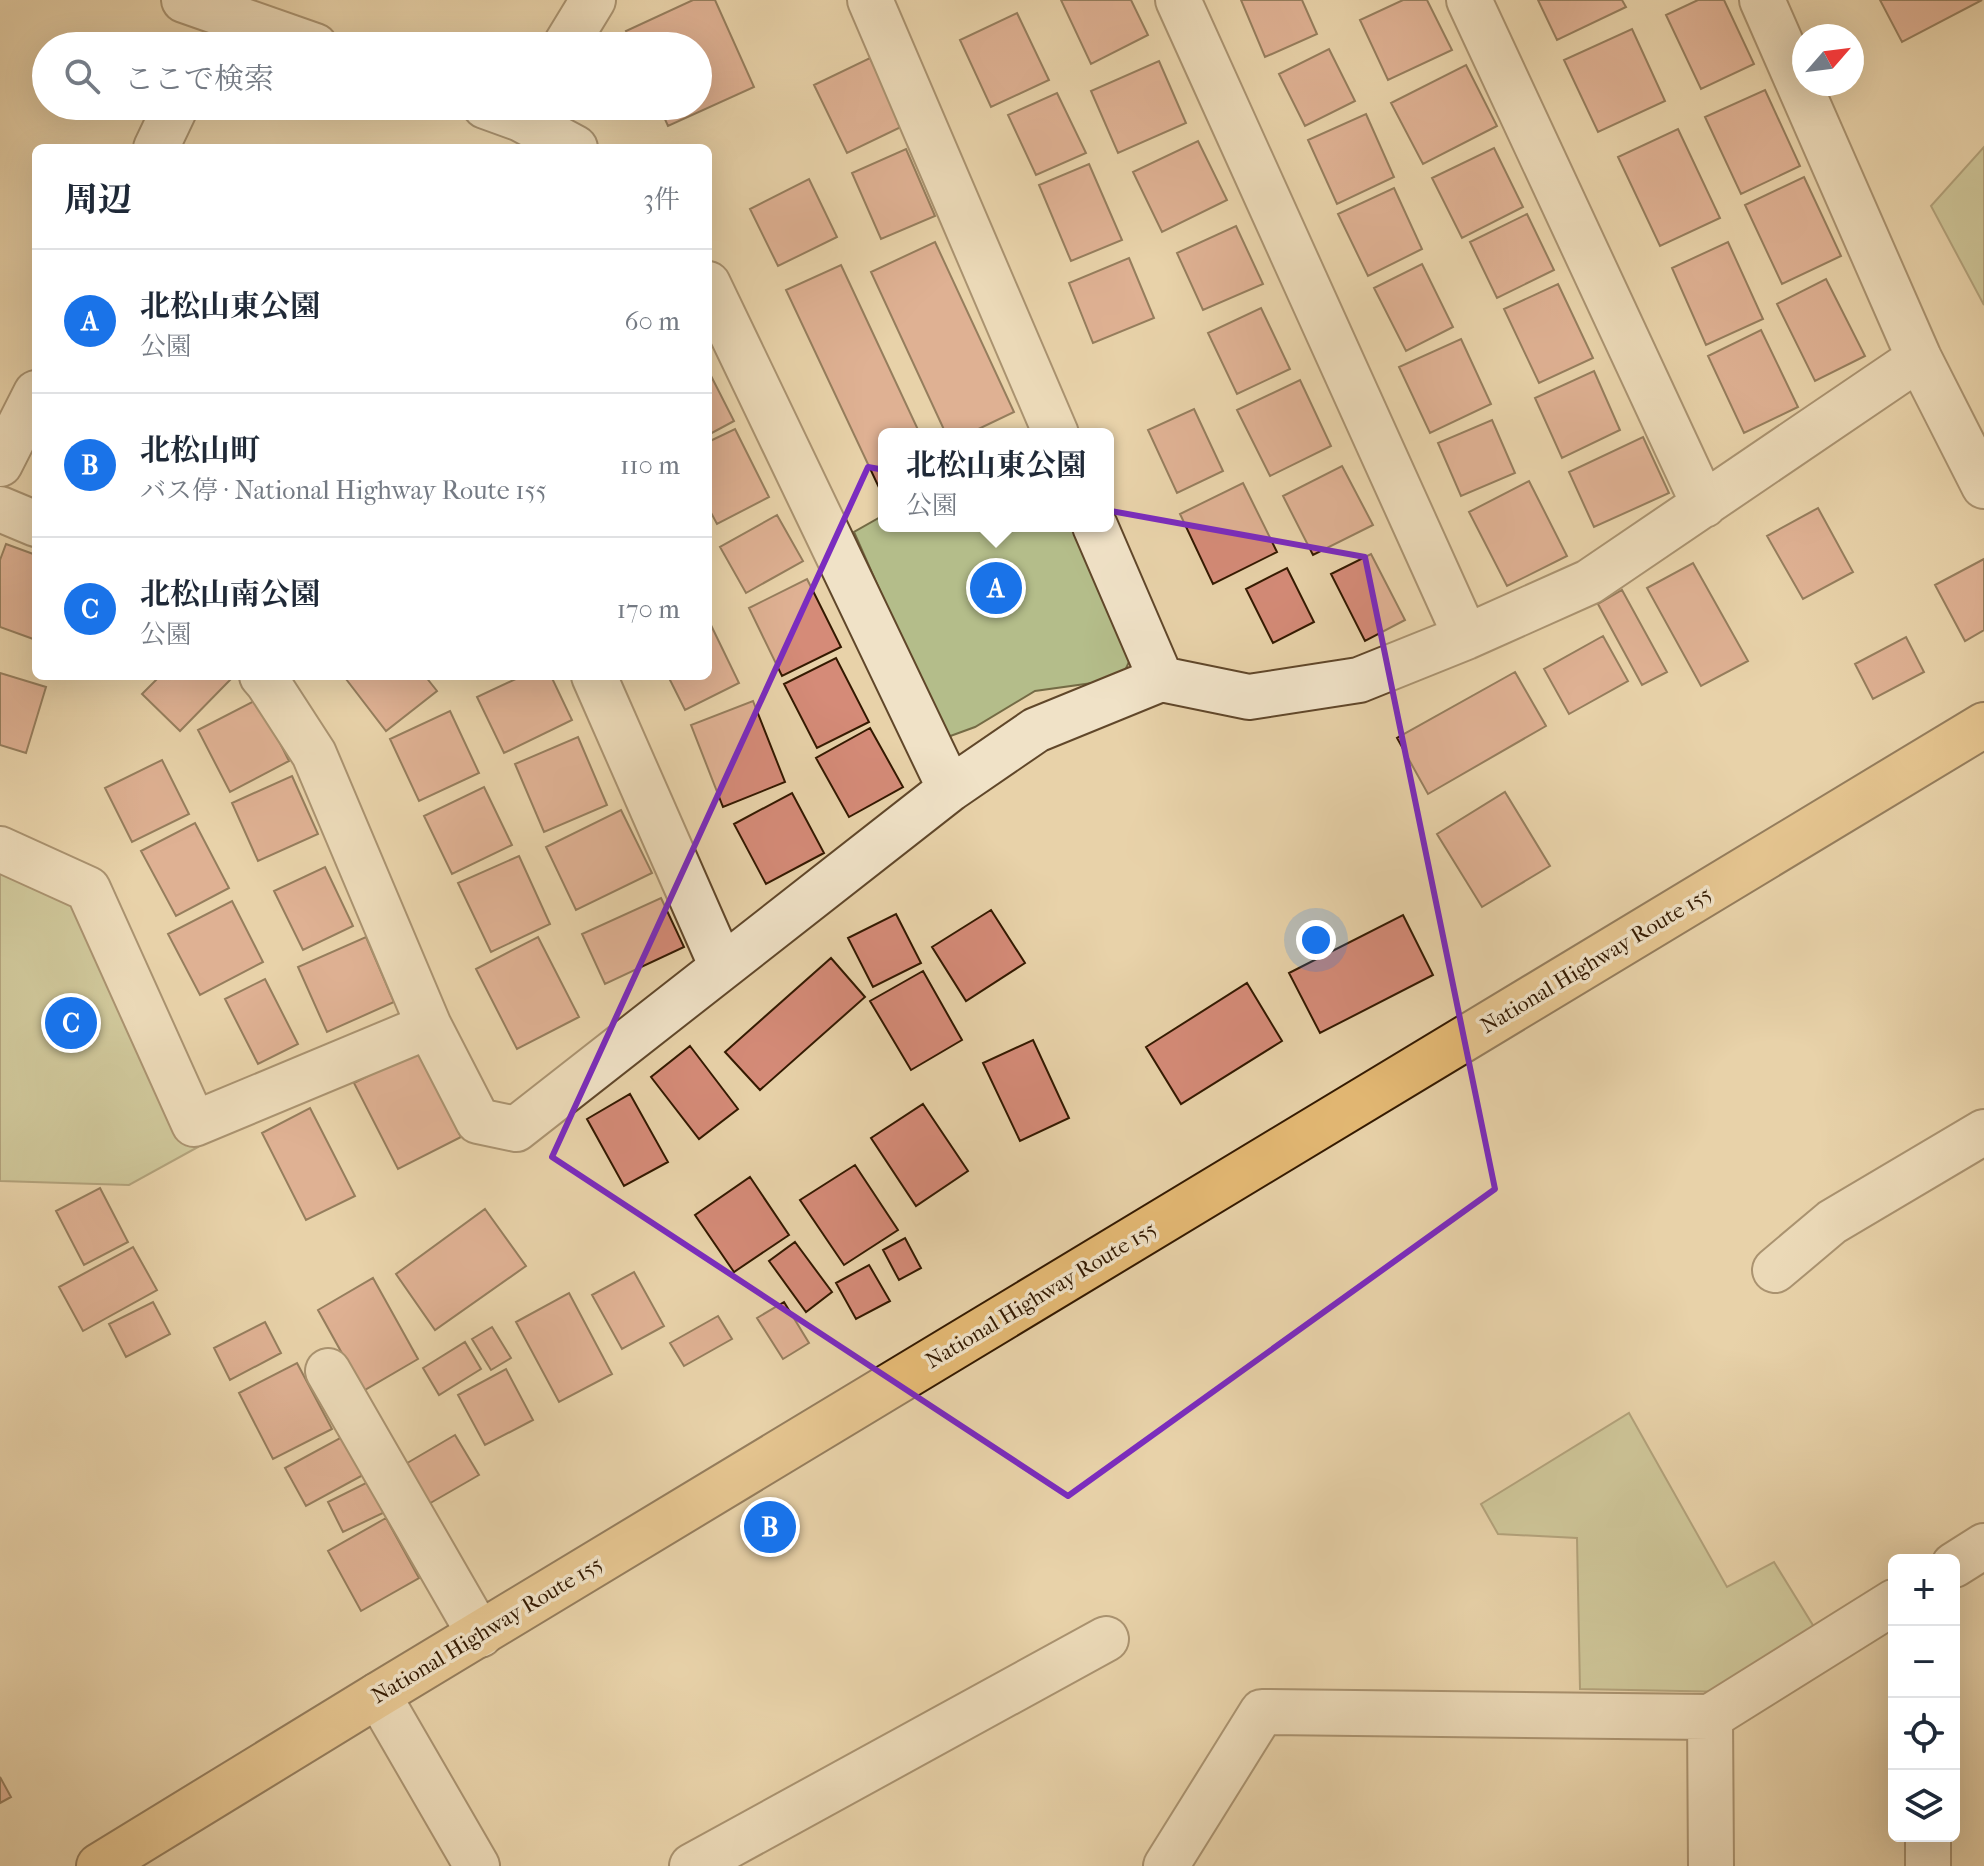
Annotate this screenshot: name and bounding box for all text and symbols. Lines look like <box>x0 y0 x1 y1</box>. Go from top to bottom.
north arrow <box>1792 24 1864 96</box>
search box <box>32 32 712 120</box>
icon: search <box>60 54 104 98</box>
text: ここで検索 <box>124 62 274 97</box>
text: 周辺 <box>64 180 132 220</box>
text: 3件 <box>643 184 680 215</box>
text: 北松山東公園 <box>140 289 320 324</box>
text: A <box>82 306 98 337</box>
text: 60 m <box>624 306 680 337</box>
text: 公園 <box>140 331 192 362</box>
popup <box>878 428 1114 532</box>
text: 北松山町 <box>140 433 260 468</box>
text: 北松山東公園 <box>906 448 1086 483</box>
text: B <box>82 450 98 481</box>
text: 110 m <box>620 450 680 481</box>
text: バス停 · National Highway Route 155 <box>140 475 547 506</box>
text: 公園 <box>906 490 958 521</box>
pin: A <box>970 558 1022 618</box>
text: 北松山南公園 <box>140 577 320 612</box>
text: C <box>81 594 99 625</box>
text: 170 m <box>617 594 680 625</box>
text: 公園 <box>140 619 192 650</box>
street label: National Highway Route 155 <box>1476 881 1716 1039</box>
your location <box>1296 920 1336 960</box>
pin: C <box>45 993 97 1053</box>
street label: National Highway Route 155 <box>921 1216 1161 1374</box>
pin: B <box>744 1497 796 1557</box>
street label: National Highway Route 155 <box>367 1551 607 1709</box>
map controls <box>1888 1554 1960 1842</box>
button: + <box>1888 1554 1960 1626</box>
button: − <box>1888 1626 1960 1698</box>
button: locate <box>1888 1698 1960 1770</box>
button: layers <box>1888 1770 1960 1842</box>

